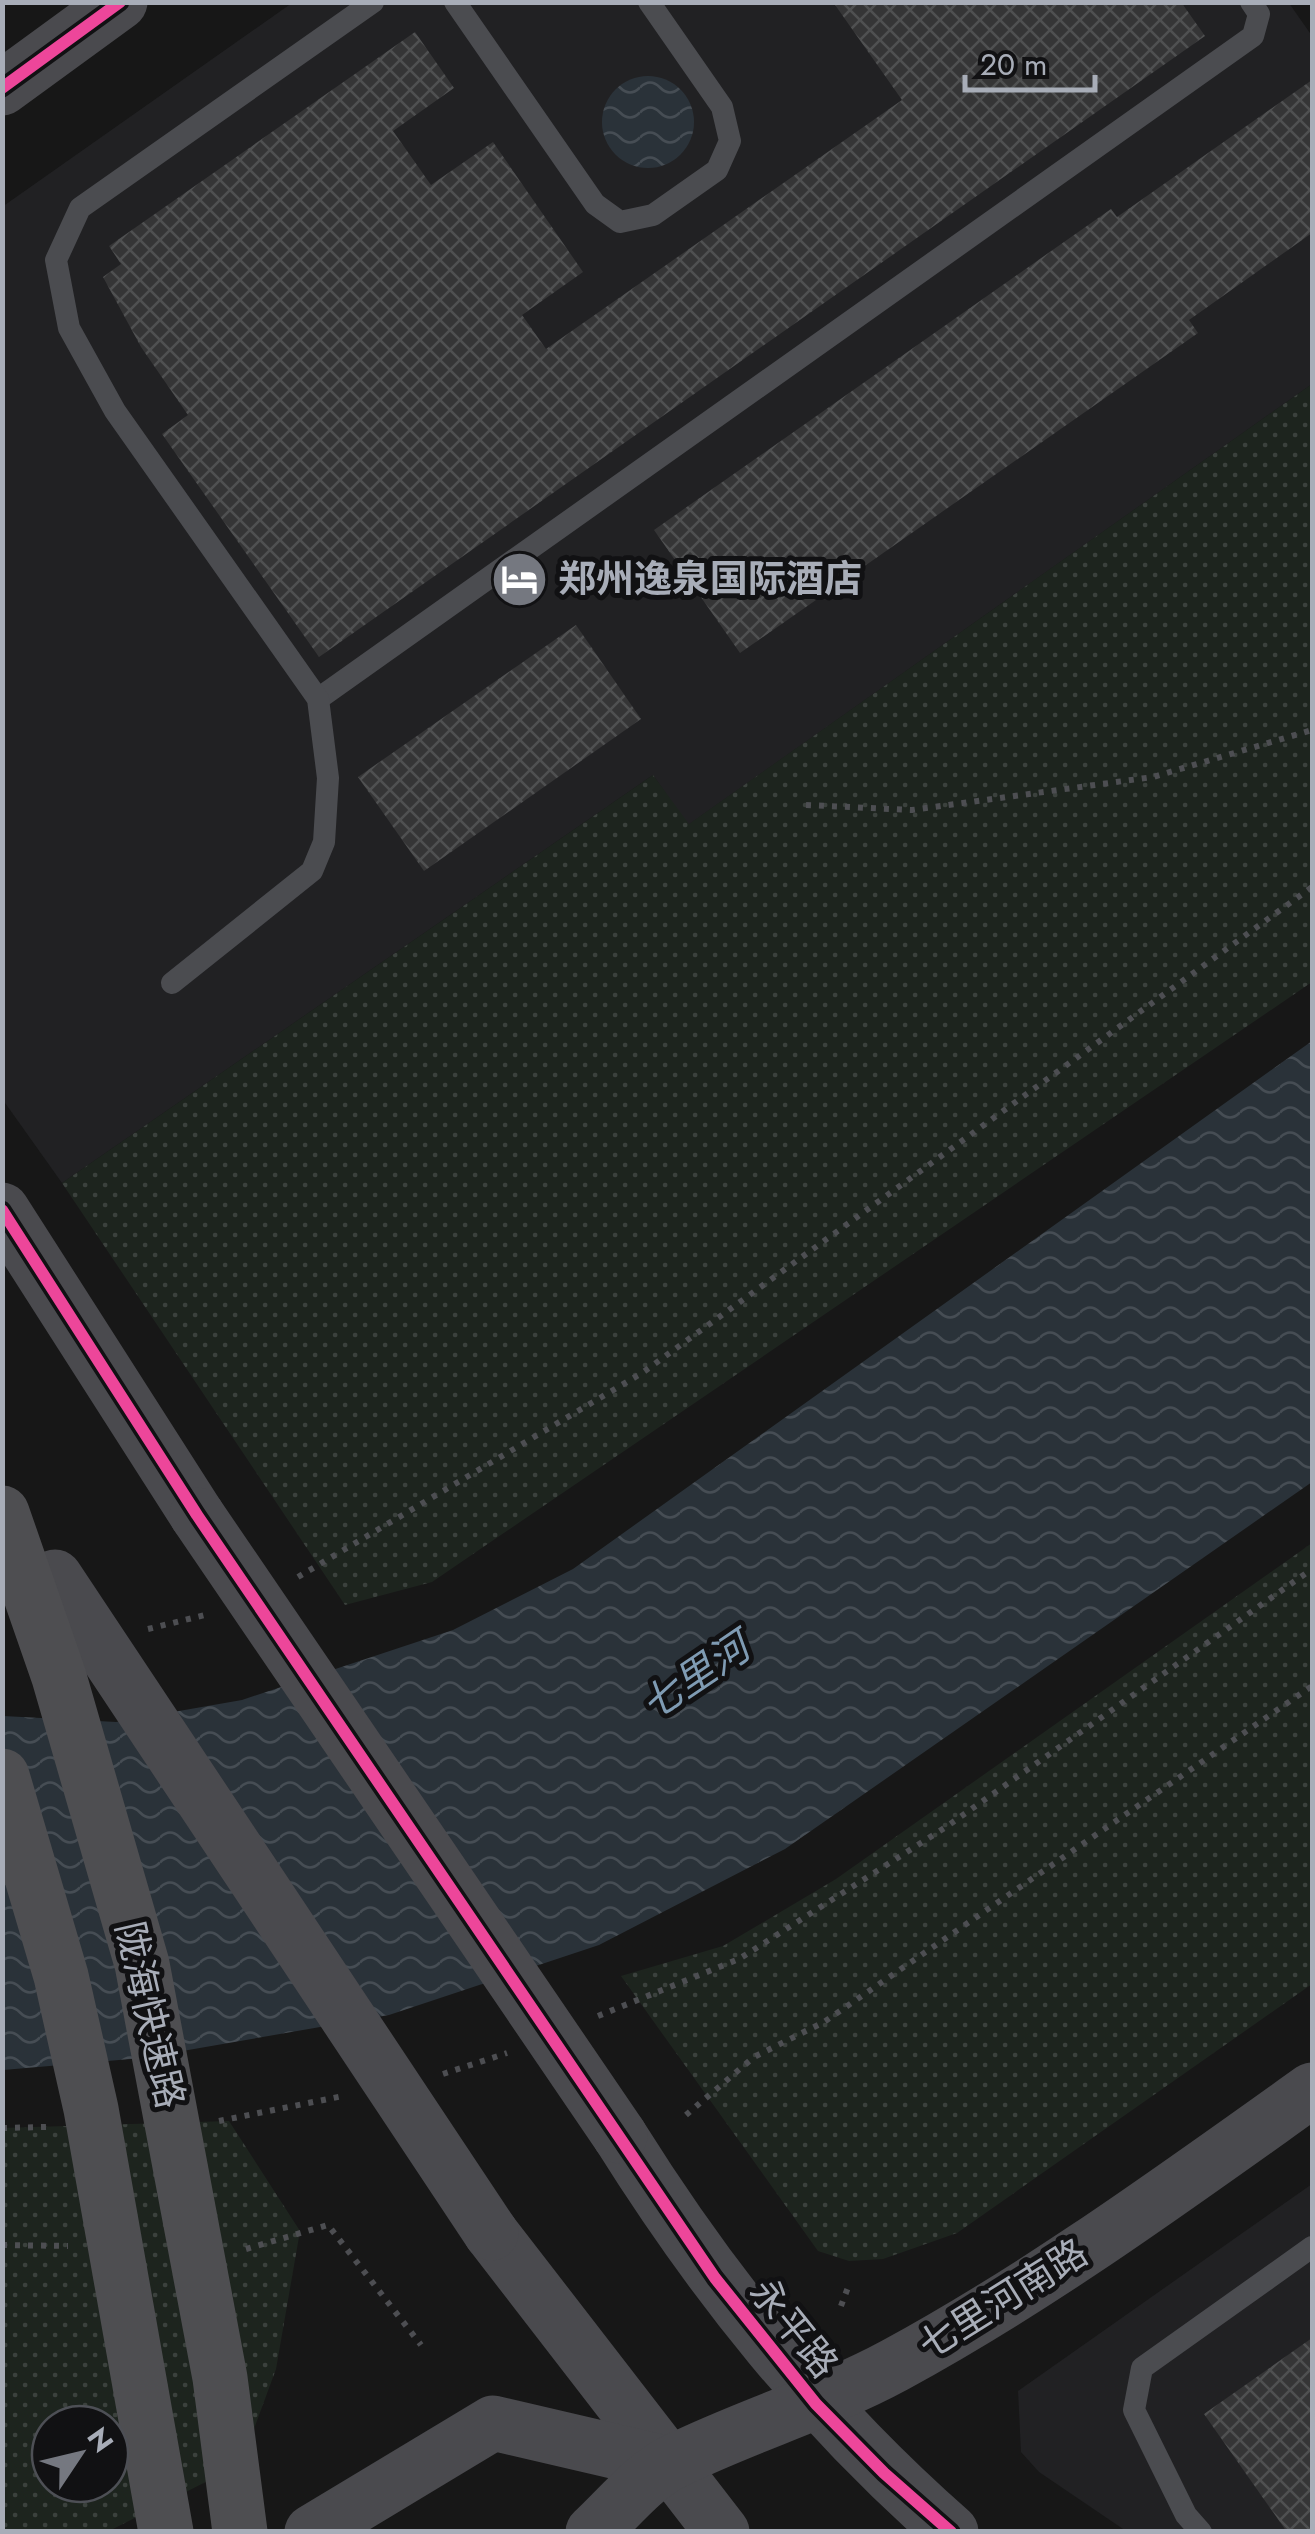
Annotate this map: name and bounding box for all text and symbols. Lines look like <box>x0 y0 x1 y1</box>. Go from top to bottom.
scale bar <box>965 30 1095 92</box>
text: 20 m <box>980 43 1047 86</box>
hotel icon: 郑州逸泉国际酒店 <box>489 549 549 609</box>
place label: 郑州逸泉国际酒店 <box>558 551 862 606</box>
water label: 七里河 <box>629 1614 767 1734</box>
street label: 陇海快速路 <box>102 1916 199 2114</box>
street label: 七里河南路 <box>908 2225 1098 2372</box>
street label: 永平路 <box>737 2266 852 2389</box>
north arrow <box>30 2404 130 2504</box>
text: N <box>77 2419 123 2461</box>

